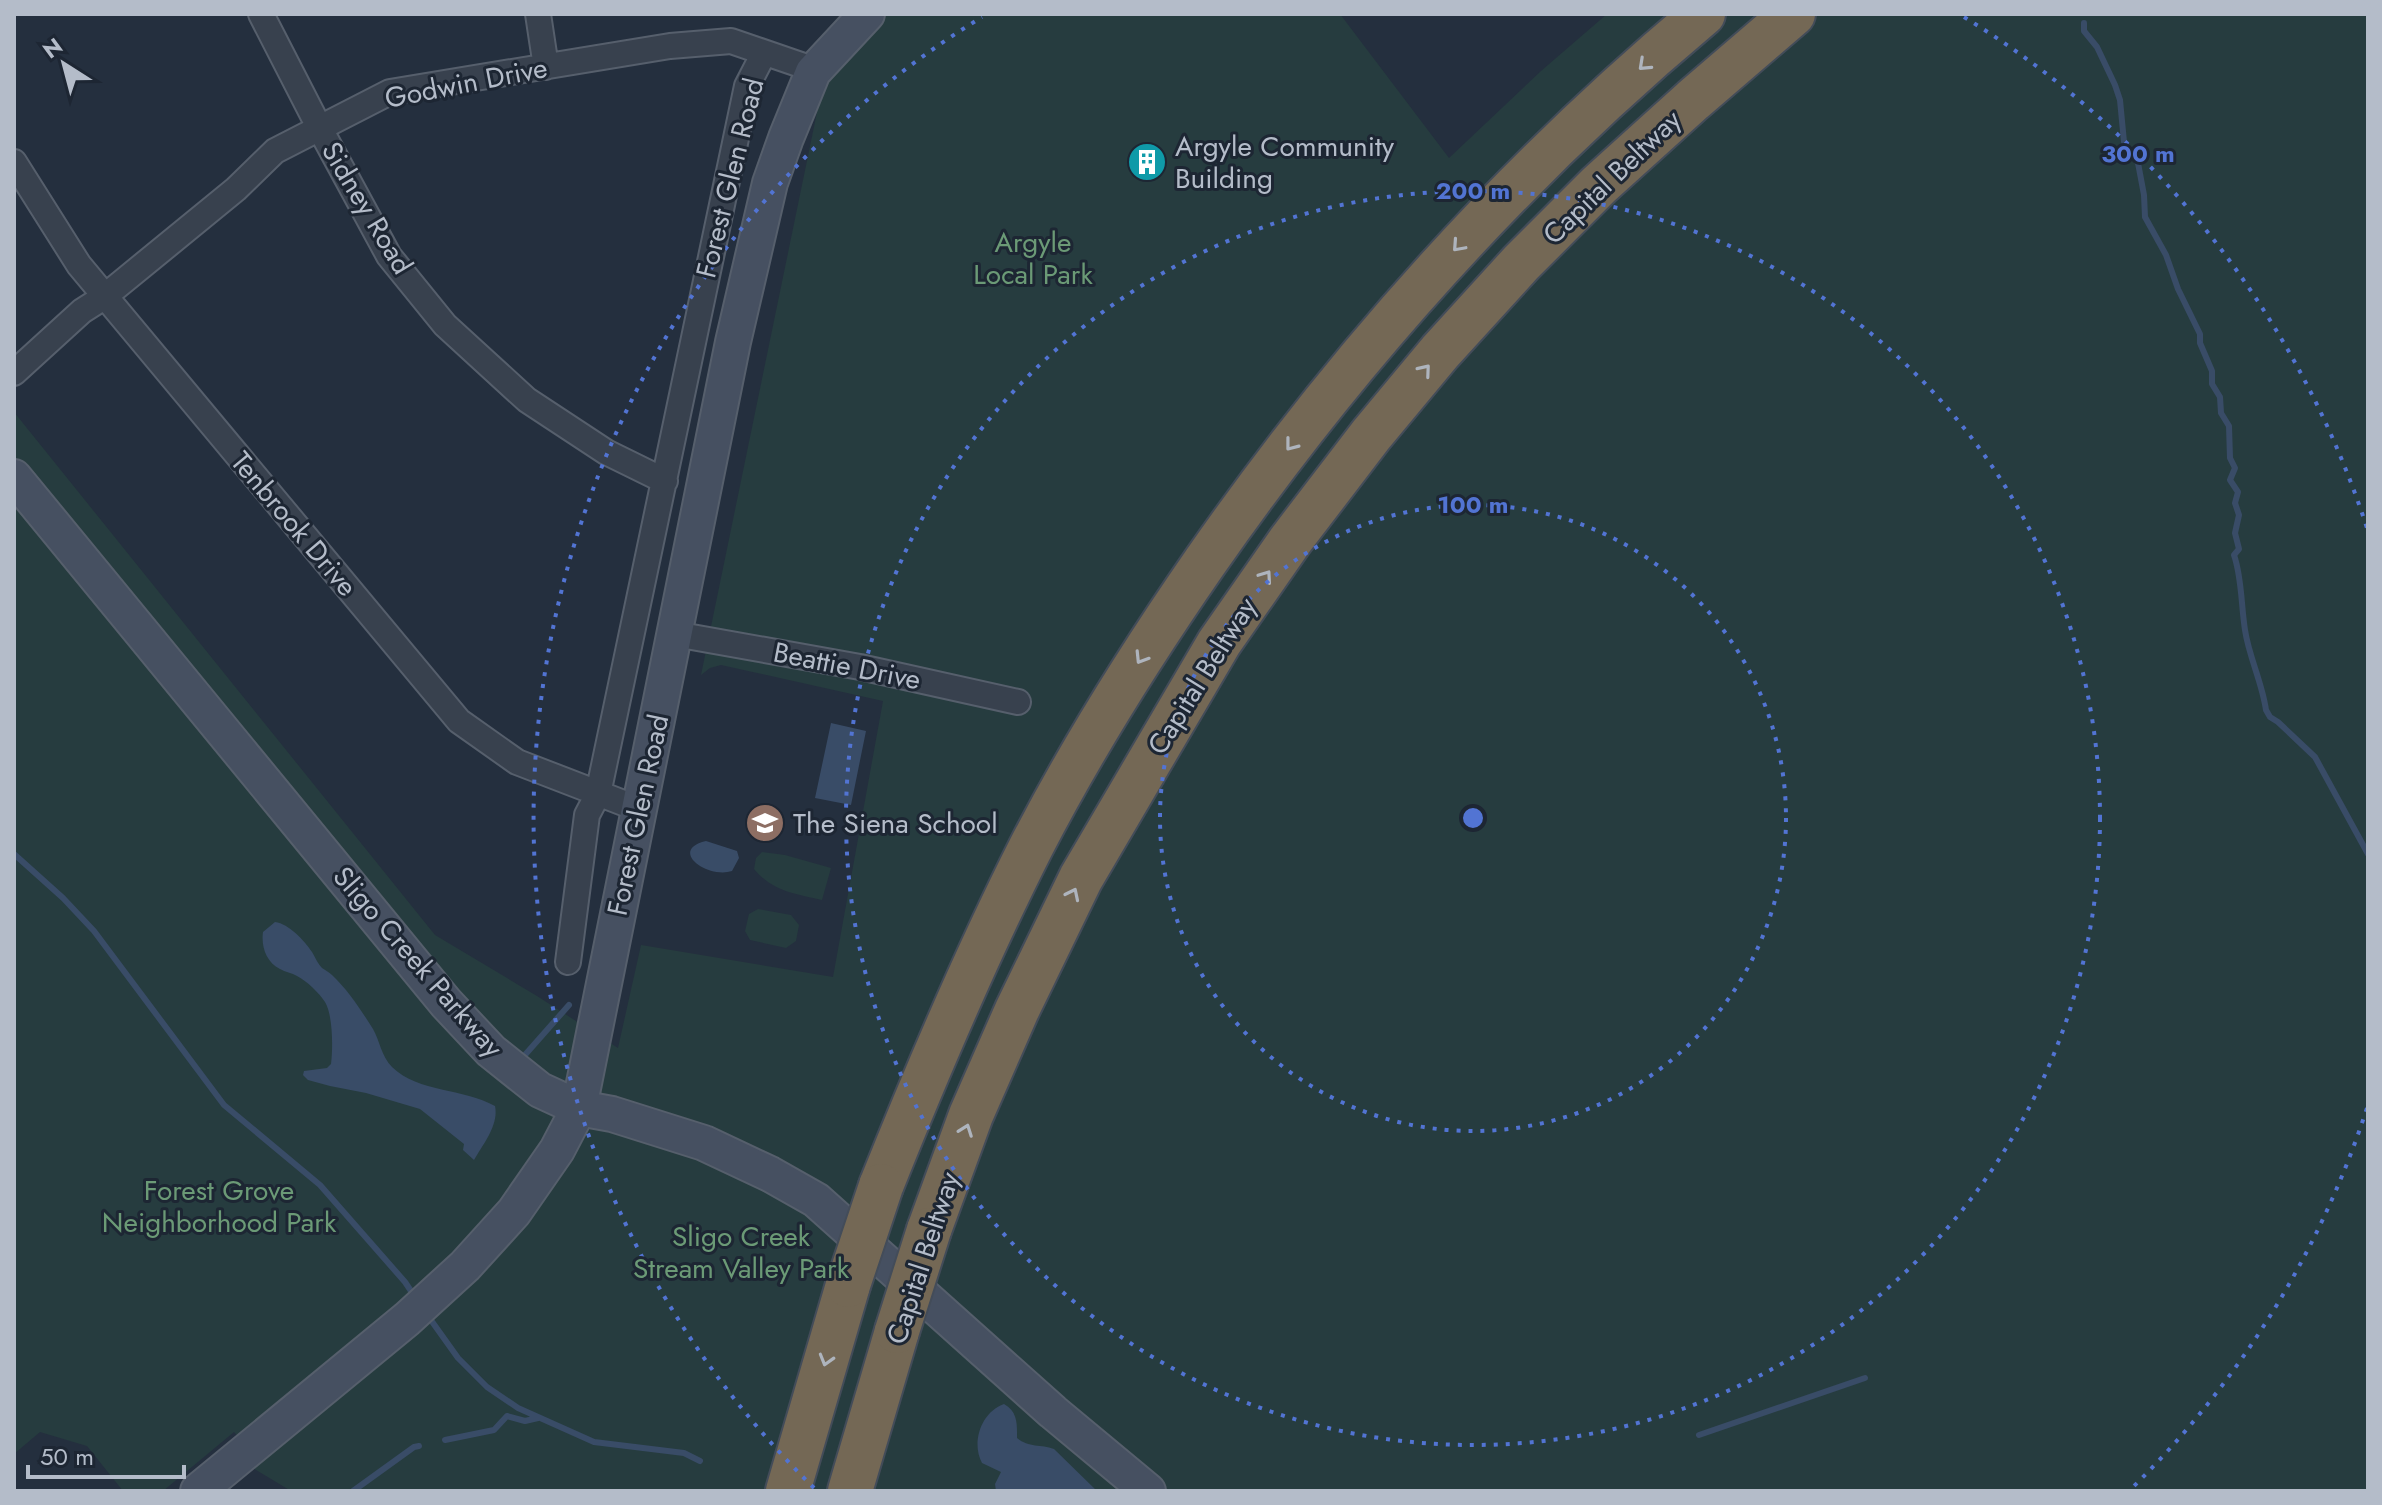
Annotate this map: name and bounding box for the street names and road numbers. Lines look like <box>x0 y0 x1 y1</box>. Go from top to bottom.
street label: Godwin Drive <box>381 47 551 119</box>
street label: Forest Glen Road <box>685 74 775 282</box>
street label: Capital Beltway <box>1533 100 1691 254</box>
street label: Sidney Road <box>311 134 423 282</box>
street label: Tenbrook Drive <box>221 443 367 605</box>
street label: Capital Beltway <box>1137 589 1267 763</box>
street label: Beattie Drive <box>770 632 924 700</box>
street label: Forest Glen Road <box>597 711 679 919</box>
street label: Sligo Creek Parkway <box>323 857 513 1067</box>
street label: Capital Beltway <box>876 1166 970 1349</box>

